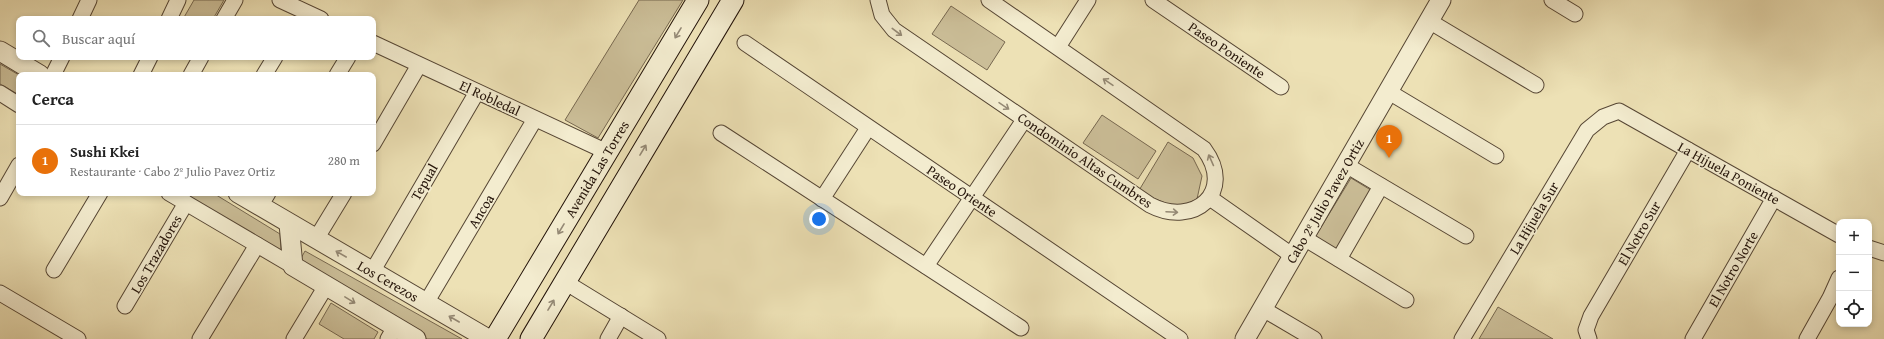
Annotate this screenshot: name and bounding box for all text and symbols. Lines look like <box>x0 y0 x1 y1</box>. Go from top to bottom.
search box <box>16 16 376 60</box>
street label: Paseo Poniente <box>1185 17 1270 83</box>
icon: search <box>30 27 52 49</box>
one-way arrow <box>674 27 682 38</box>
text: Buscar aquí <box>62 28 135 49</box>
one-way arrow <box>892 28 903 36</box>
street label: El Robledal <box>456 75 524 121</box>
one-way arrow <box>1103 78 1114 86</box>
text: Cerca <box>32 86 74 111</box>
one-way arrow <box>999 102 1010 110</box>
street label: Condominio Altas Cumbres <box>1014 107 1156 213</box>
street label: Avenida Las Torres <box>560 117 634 221</box>
pin: 1 <box>1376 125 1402 158</box>
street label: Cabo 2º Julio Pavez Ortiz <box>1281 135 1369 267</box>
street label: La Hijuela Poniente <box>1674 137 1784 210</box>
text: Sushi Kkei <box>70 141 139 162</box>
one-way arrow <box>639 145 647 156</box>
text: 1 <box>42 151 48 170</box>
text: 280 m <box>328 151 360 170</box>
one-way arrow <box>1206 155 1214 167</box>
street label: Tepual <box>405 160 443 204</box>
street label: Paseo Oriente <box>923 160 1001 222</box>
text: Restaurante · Cabo 2º Julio Pavez Ortiz <box>70 162 275 181</box>
street label: La Hijuela Sur <box>1504 178 1564 258</box>
street label: Ancoa <box>463 190 499 232</box>
street label: El Notro Sur <box>1613 197 1666 269</box>
one-way arrow <box>1165 208 1178 215</box>
your location <box>809 209 829 229</box>
street label: Los Trazadores <box>125 211 187 297</box>
map controls <box>1836 219 1872 327</box>
button: + <box>1836 219 1872 255</box>
one-way arrow <box>556 223 564 235</box>
street label: El Notro Norte <box>1703 227 1763 311</box>
one-way arrow <box>336 249 348 257</box>
street label: Los Cerezos <box>354 255 422 307</box>
button: − <box>1836 255 1872 291</box>
button: locate <box>1836 291 1872 327</box>
one-way arrow <box>344 297 356 305</box>
one-way arrow <box>547 300 555 311</box>
one-way arrow <box>448 315 460 323</box>

